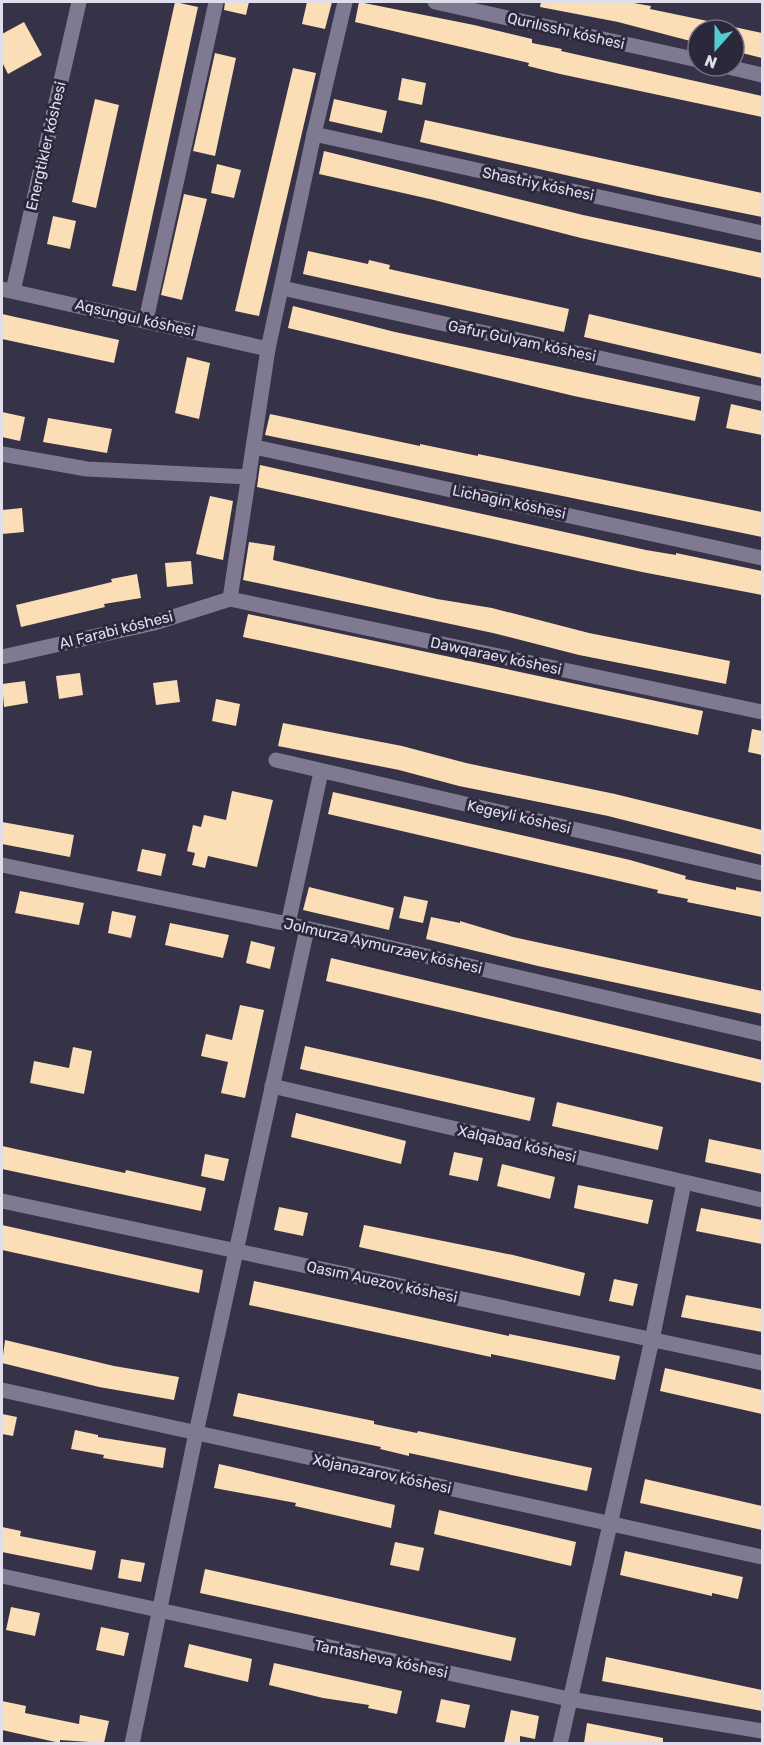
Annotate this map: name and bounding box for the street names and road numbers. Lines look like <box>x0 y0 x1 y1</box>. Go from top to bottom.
street label: Qurılısshı kóshesi <box>506 9 626 53</box>
street label: Energtikler kóshesi <box>22 80 70 212</box>
street label: Shastriy kóshesi <box>481 163 595 205</box>
street label: Aqsungul kóshesi <box>73 295 197 341</box>
street label: Gafur Gulyam kóshesi <box>446 317 598 365</box>
street label: Lichagin kóshesi <box>451 481 567 523</box>
street label: Al Farabi kóshesi <box>57 607 175 653</box>
street label: Dawqaraev kóshesi <box>429 633 563 679</box>
street label: Kegeyli kóshesi <box>465 796 573 838</box>
street label: Jolmurza Aymurzaev kóshesi <box>282 914 484 978</box>
street label: Xalqabad kóshesi <box>456 1122 578 1166</box>
street label: Qasım Auezov kóshesi <box>305 1257 459 1307</box>
street label: Xojanazarov kóshesi <box>311 1451 453 1497</box>
street label: Tantasheva kóshesi <box>313 1636 449 1682</box>

